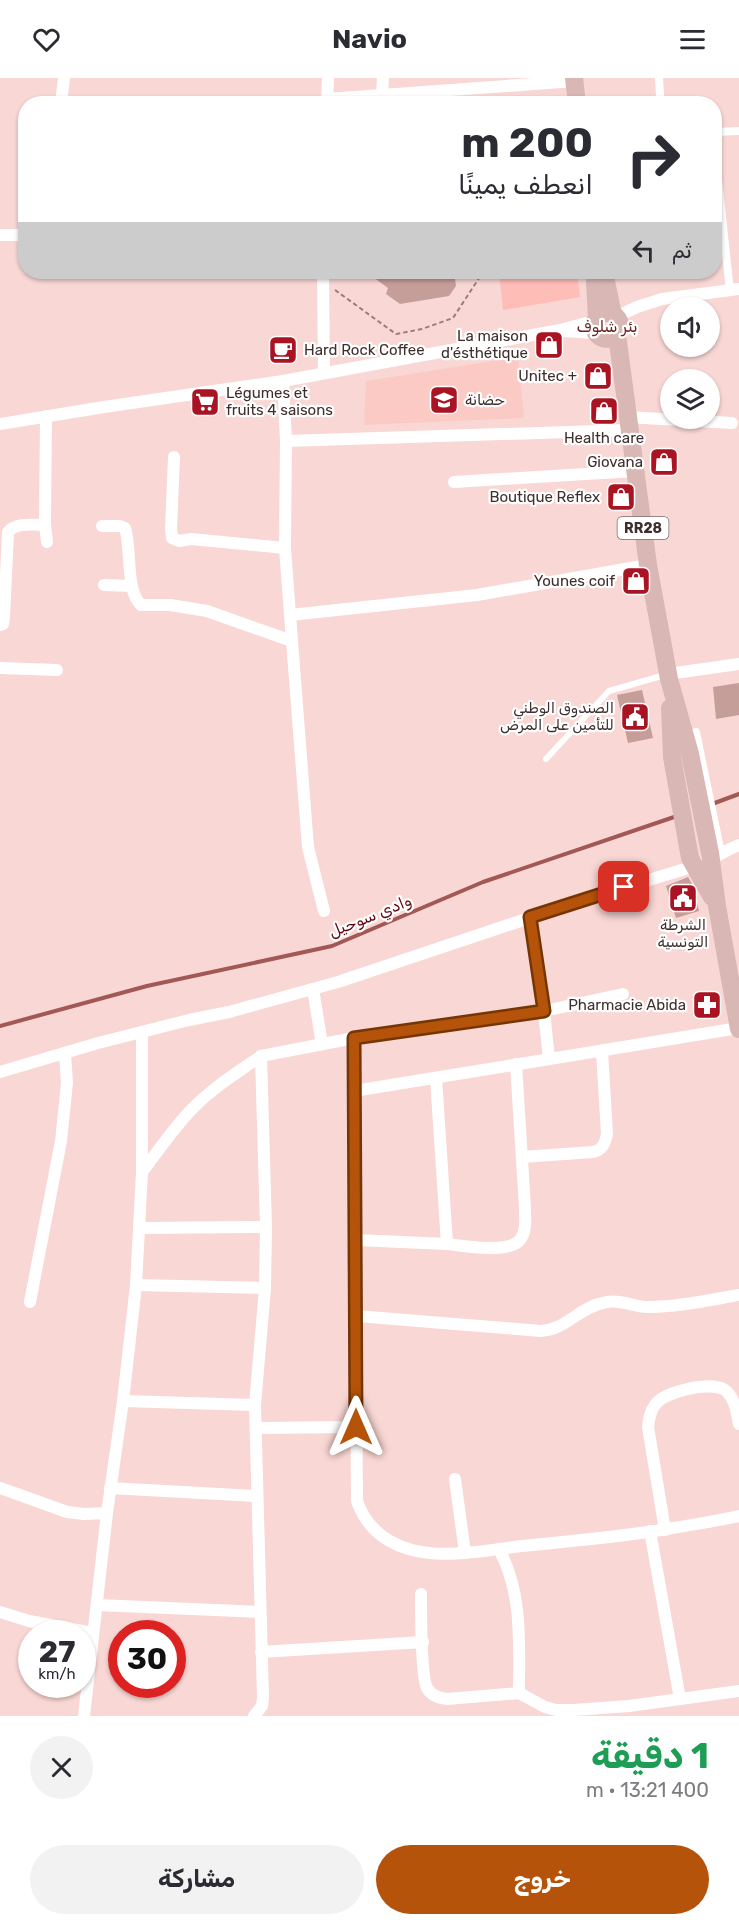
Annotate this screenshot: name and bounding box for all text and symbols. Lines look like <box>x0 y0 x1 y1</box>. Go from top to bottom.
icon: heart <box>30 23 63 56</box>
text: Navio <box>332 23 407 55</box>
icon: menu <box>676 23 709 56</box>
text: 200 m <box>461 118 593 168</box>
icon: right <box>614 120 692 198</box>
text: انعطف يمينًا <box>458 169 593 201</box>
icon: left <box>627 234 660 267</box>
text: ثم <box>672 237 692 264</box>
map controls <box>660 297 720 429</box>
button: sound <box>660 297 720 357</box>
district label: بئر شلوف <box>577 317 637 337</box>
place label: La maison d'ésthétique <box>441 327 528 362</box>
shop icon: La maison d'ésthétique <box>533 329 565 361</box>
cafe icon: Hard Rock Coffee <box>267 334 299 366</box>
place label: Hard Rock Coffee <box>304 341 425 359</box>
shop icon: Unitec + <box>582 360 614 392</box>
place label: Unitec + <box>518 367 577 385</box>
button: layers <box>660 369 720 429</box>
place label: Légumes et fruits 4 saisons <box>226 384 333 419</box>
school or university icon: حضانة <box>428 384 460 416</box>
supermarket icon: Légumes et fruits 4 saisons <box>189 386 221 418</box>
place label: حضانة <box>465 391 505 409</box>
shop icon: Health care <box>588 395 620 427</box>
place label: Health care <box>564 429 644 447</box>
shop icon: Giovana <box>648 446 680 478</box>
place label: Giovana <box>587 453 643 471</box>
shop icon: Boutique Reflex <box>605 481 637 513</box>
place label: Boutique Reflex <box>489 488 600 506</box>
road number: RR28 <box>618 517 668 539</box>
shop icon: Younes coif <box>620 565 652 597</box>
place label: Younes coif <box>534 572 615 590</box>
place label: الصندوق الوطني للتأمين على المرض <box>500 699 614 734</box>
public building icon: الصندوق الوطني للتأمين على المرض <box>619 701 651 733</box>
pin <box>598 861 649 912</box>
icon: arrive <box>607 870 640 903</box>
public building icon: الشرطة التونسية <box>667 882 699 914</box>
water label: وادي سوحيل <box>326 891 415 943</box>
place label: الشرطة التونسية <box>658 916 708 951</box>
pharmacy icon: Pharmacie Abida <box>691 989 723 1021</box>
place label: Pharmacie Abida <box>568 996 686 1014</box>
position arrow <box>324 1395 388 1459</box>
speed limit sign: 30 <box>108 1620 186 1698</box>
text: 27 <box>39 1634 75 1670</box>
text: km/h <box>38 1665 76 1683</box>
text: 1 دقيقة <box>591 1734 709 1777</box>
button: close <box>30 1736 93 1799</box>
text: 400 m · 13:21 <box>586 1778 709 1802</box>
button: مشاركة <box>30 1845 364 1914</box>
button: خروج <box>376 1845 709 1914</box>

